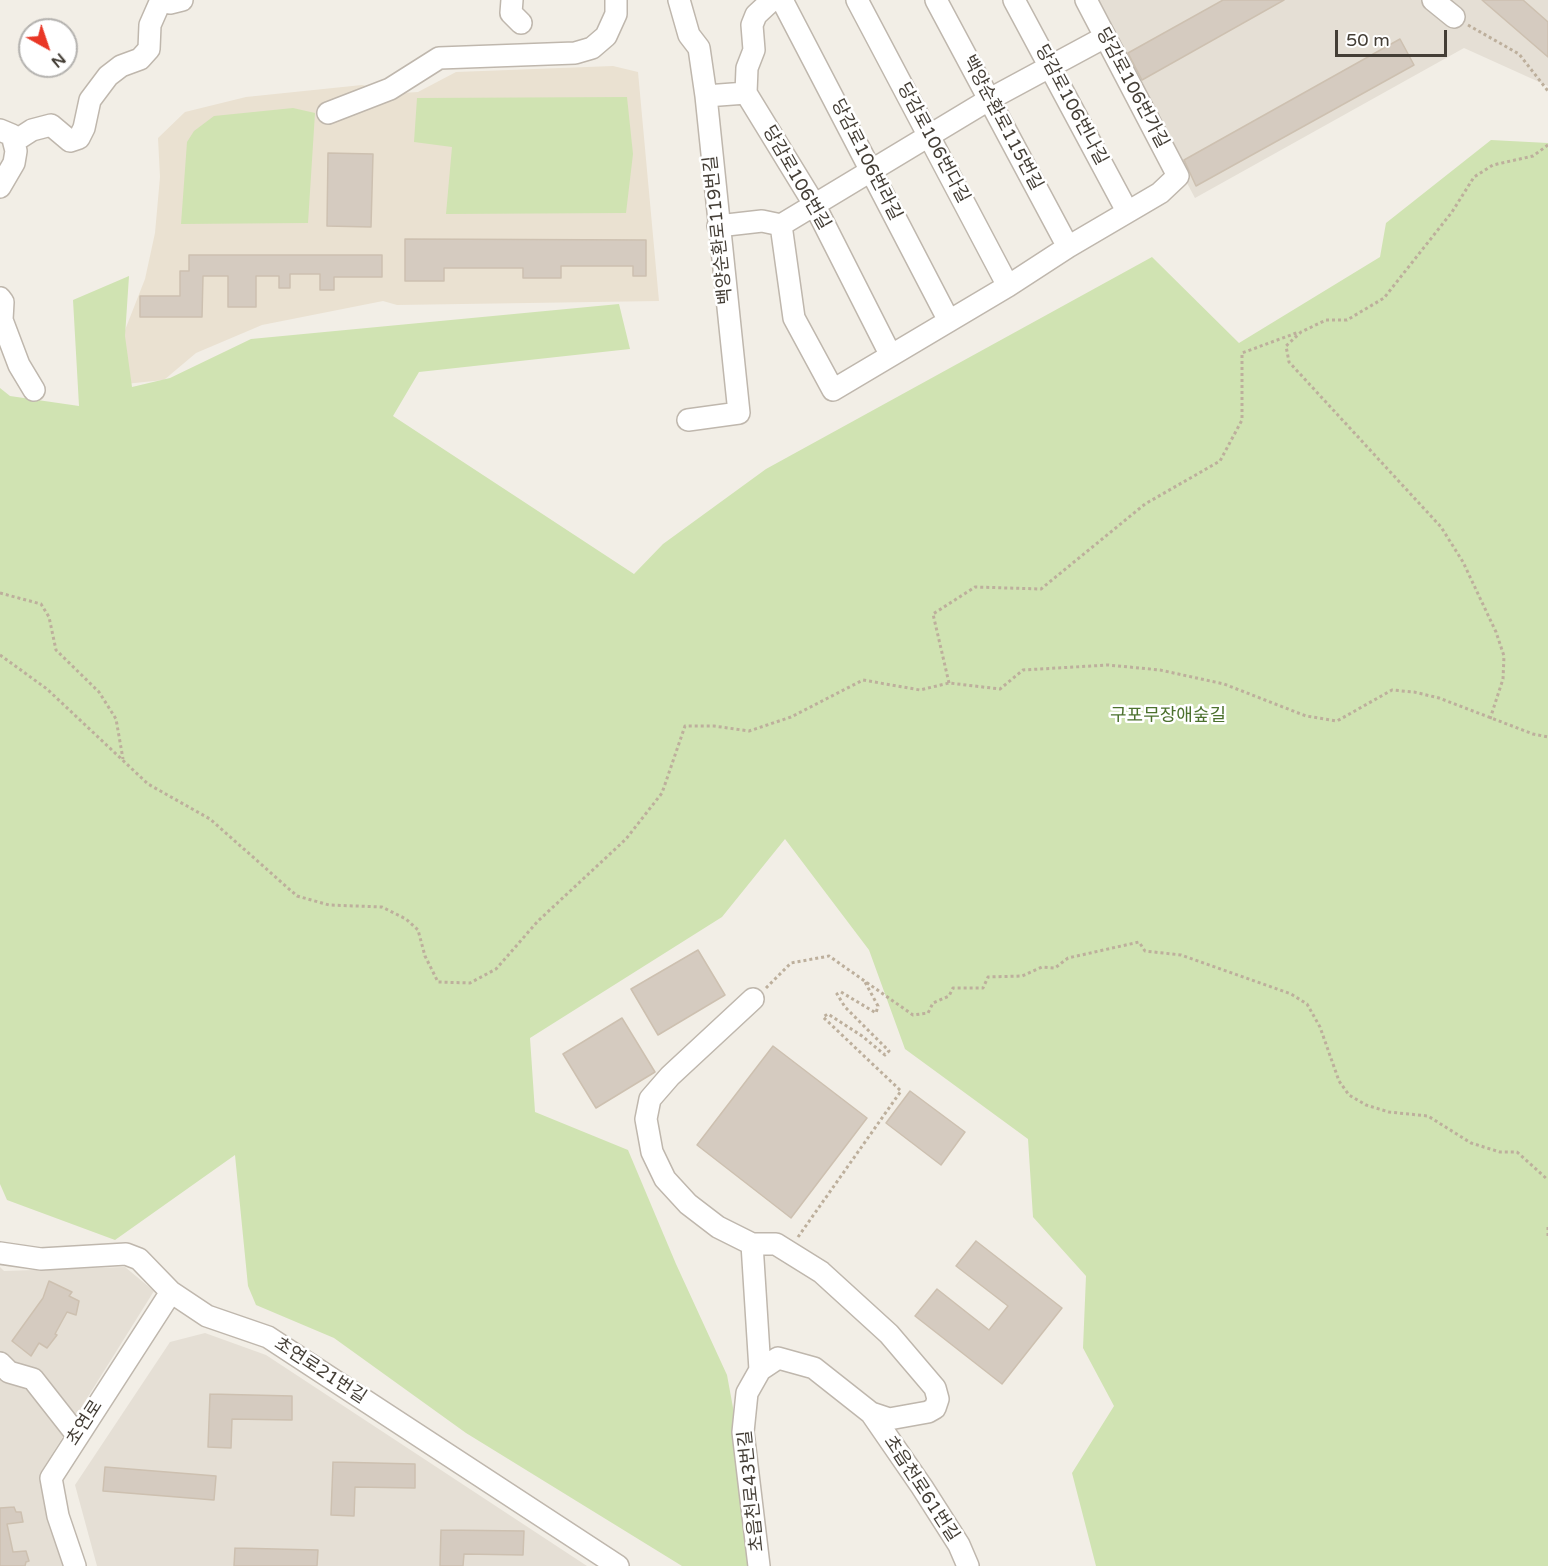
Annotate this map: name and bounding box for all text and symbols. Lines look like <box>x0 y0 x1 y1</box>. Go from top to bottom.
north arrow <box>18 18 78 78</box>
scale bar <box>1338 18 1450 56</box>
street label: 당감로106번가길 <box>1091 24 1173 152</box>
text: 50 m <box>1346 29 1390 51</box>
street label: 당감로106번나길 <box>1030 41 1112 169</box>
text: N <box>47 48 70 72</box>
street label: 백양순환로115번길 <box>957 52 1047 194</box>
street label: 당감로106번다길 <box>892 79 974 207</box>
street label: 당감로106번라길 <box>826 96 906 224</box>
street label: 당감로106번길 <box>757 122 835 234</box>
street label: 백양순환로119번길 <box>700 154 738 306</box>
park label: 구포무장애숲길 <box>1110 705 1226 727</box>
street label: 초연로21번길 <box>270 1333 370 1409</box>
street label: 초연로 <box>62 1396 108 1450</box>
street label: 초읍천로43번길 <box>735 1429 769 1553</box>
street label: 초읍천로61번길 <box>879 1432 963 1546</box>

